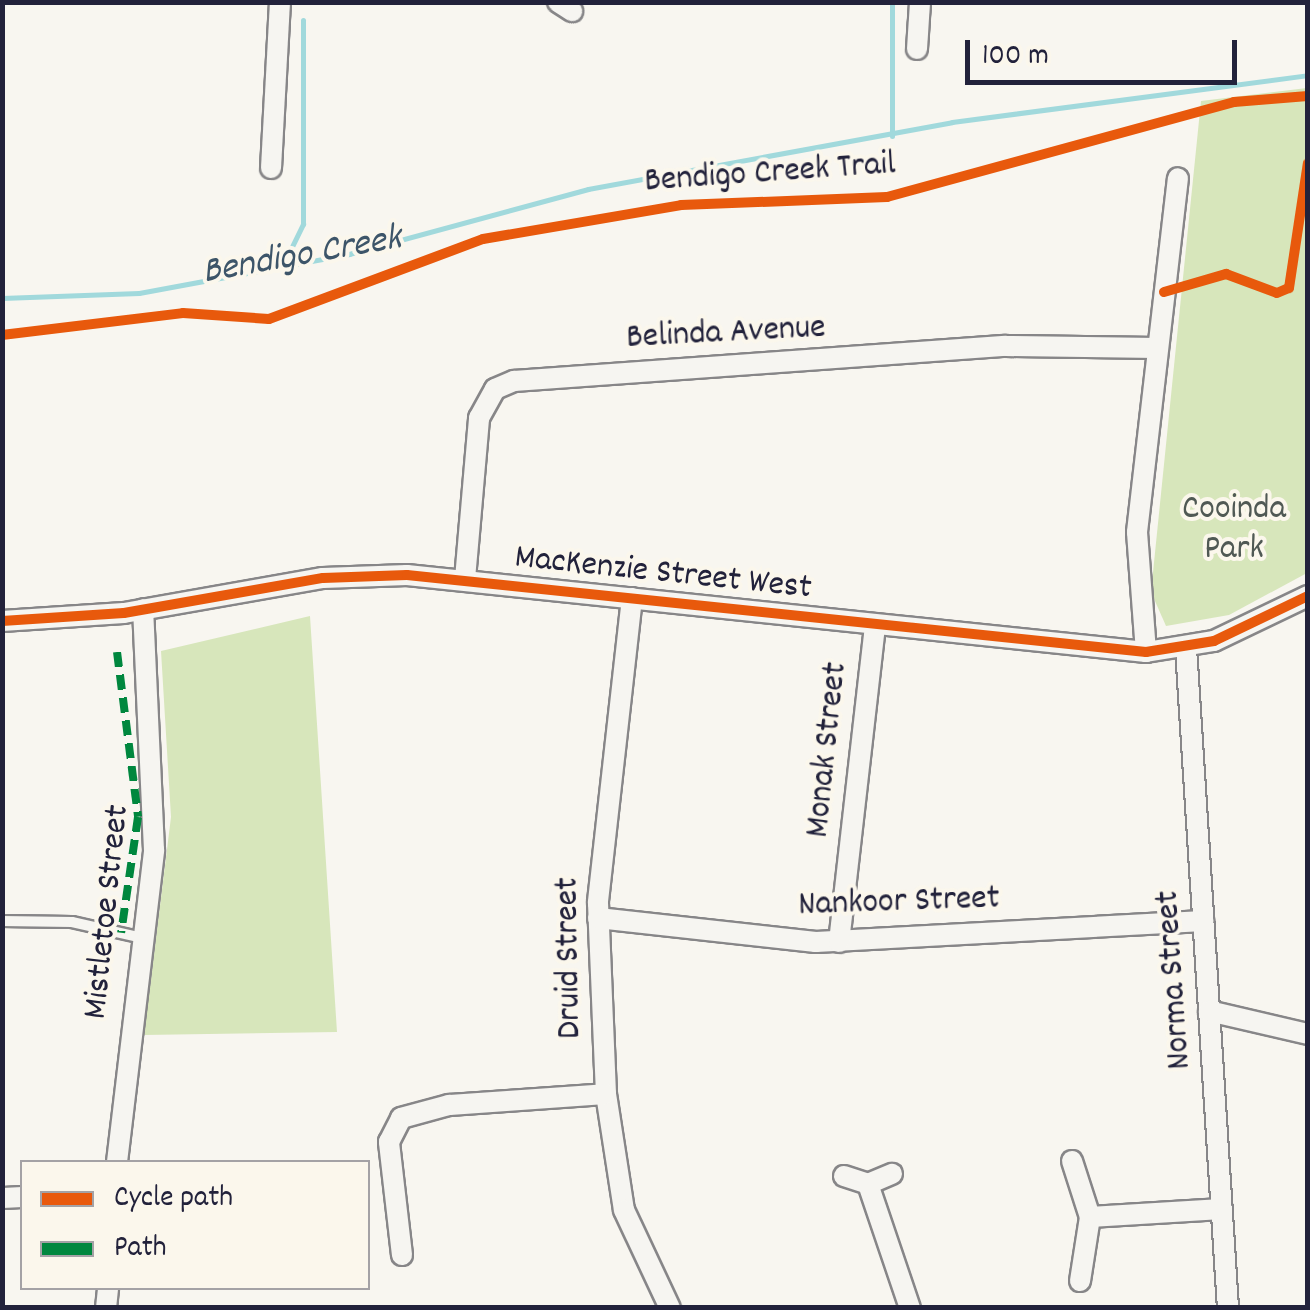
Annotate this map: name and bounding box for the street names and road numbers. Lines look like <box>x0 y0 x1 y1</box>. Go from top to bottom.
street label: Bendigo Creek Trail <box>643 144 897 204</box>
street label: Belinda Avenue <box>625 308 827 360</box>
street label: MacKenzie Street West <box>513 538 813 610</box>
street label: Monak Street <box>798 660 858 840</box>
street label: Mistletoe Street <box>76 803 140 1021</box>
street label: Druid Street <box>548 877 592 1039</box>
street label: Nankoor Street <box>798 878 1000 928</box>
street label: Norma Street <box>1148 889 1202 1071</box>

